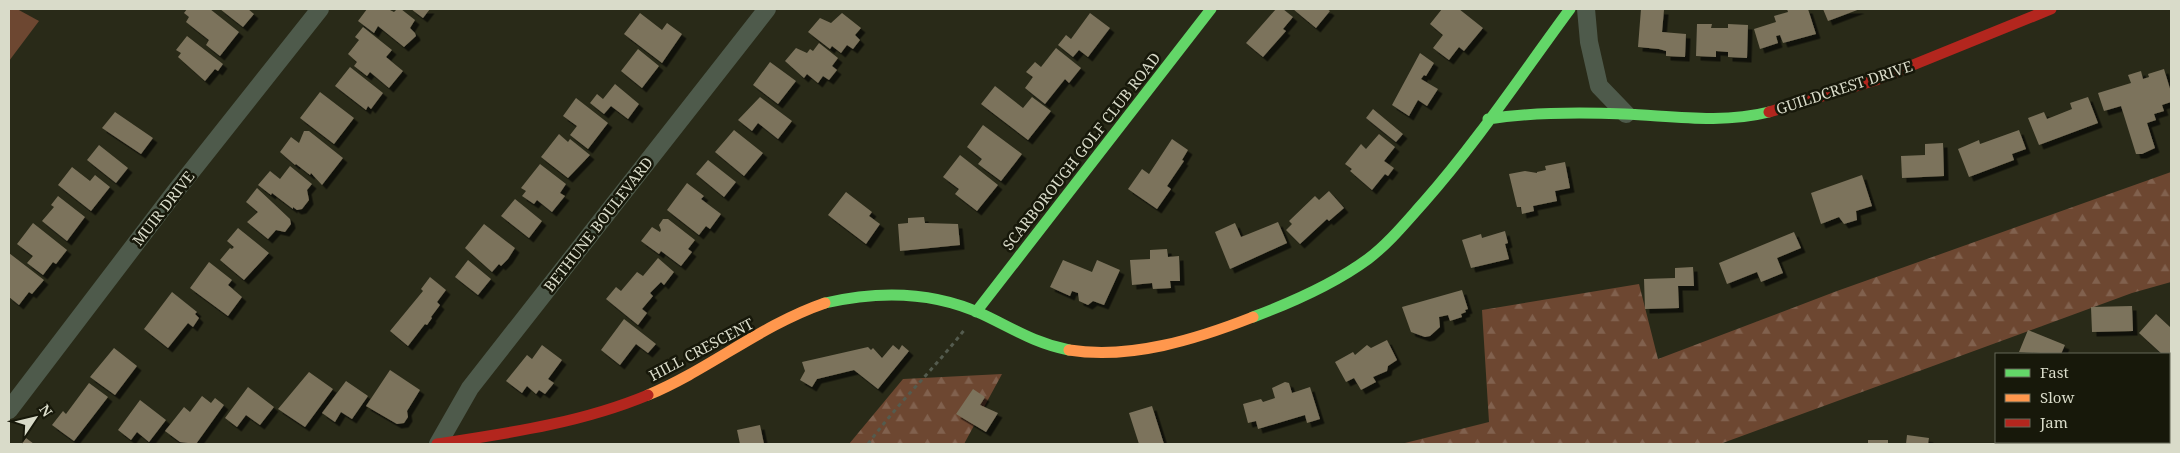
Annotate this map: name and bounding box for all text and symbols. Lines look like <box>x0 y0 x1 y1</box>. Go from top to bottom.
street label: SCARBOROUGH GOLF CLUB ROAD <box>998 48 1164 254</box>
street label: GUILDCREST DRIVE <box>1773 56 1915 118</box>
street label: BETHUNE BOULEVARD <box>539 152 657 296</box>
street label: MUIR DRIVE <box>127 166 199 250</box>
street label: HILL CRESCENT <box>645 313 757 385</box>
legend <box>1995 353 2170 443</box>
text: Fast <box>2040 362 2069 382</box>
text: Slow <box>2040 387 2074 407</box>
north arrow <box>10 393 60 443</box>
text: N <box>35 400 57 420</box>
text: Jam <box>2039 412 2068 432</box>

